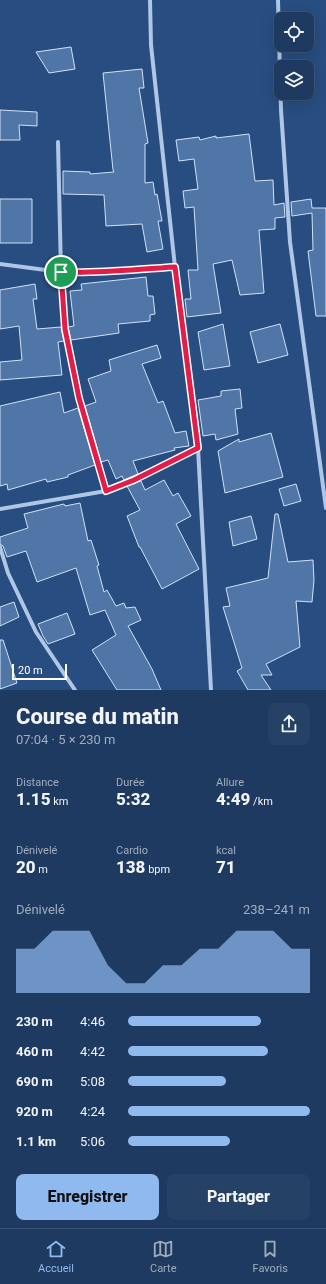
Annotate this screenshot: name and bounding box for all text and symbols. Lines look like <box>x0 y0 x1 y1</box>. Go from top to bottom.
map controls <box>274 12 314 100</box>
button: locate <box>274 12 314 52</box>
button: layers <box>274 60 314 100</box>
pin <box>44 255 78 289</box>
icon: arrive <box>50 261 72 283</box>
scale bar <box>12 662 67 681</box>
text: 20 m <box>18 664 43 677</box>
button: share <box>268 703 310 745</box>
text: Course du matin <box>16 704 179 729</box>
text: 07:04 · 5 × 230 m <box>16 732 115 747</box>
text: Distance <box>16 776 59 789</box>
text: Durée <box>116 776 145 789</box>
text: Allure <box>216 776 244 789</box>
text: 1.15 <box>16 789 50 809</box>
text: 5:32 <box>116 789 150 809</box>
text: 4:49 <box>216 789 250 809</box>
text: km <box>50 795 68 808</box>
text: /km <box>250 795 273 808</box>
text: Dénivelé <box>16 844 57 857</box>
text: Cardio <box>116 844 148 857</box>
text: kcal <box>216 844 236 857</box>
text: 20 <box>16 857 36 877</box>
text: 138 <box>116 857 145 877</box>
text: 71 <box>216 857 236 877</box>
text: m <box>36 863 48 876</box>
text: bpm <box>145 863 170 876</box>
text: Dénivelé <box>16 902 65 917</box>
text: 238–241 m <box>243 902 310 917</box>
text: 230 m <box>16 1014 53 1029</box>
text: 4:46 <box>80 1014 105 1029</box>
text: 460 m <box>16 1044 53 1059</box>
text: 4:42 <box>80 1044 105 1059</box>
text: 690 m <box>16 1074 53 1089</box>
text: 5:08 <box>80 1074 105 1089</box>
text: 920 m <box>16 1104 53 1119</box>
text: 4:24 <box>80 1104 105 1119</box>
text: 1.1 km <box>16 1134 56 1149</box>
text: 5:06 <box>80 1134 105 1149</box>
button: Enregistrer <box>16 1174 159 1220</box>
button: Partager <box>167 1174 310 1220</box>
tab: Accueil <box>38 1238 74 1275</box>
tab: Carte <box>150 1238 177 1275</box>
tab: Favoris <box>253 1238 288 1275</box>

